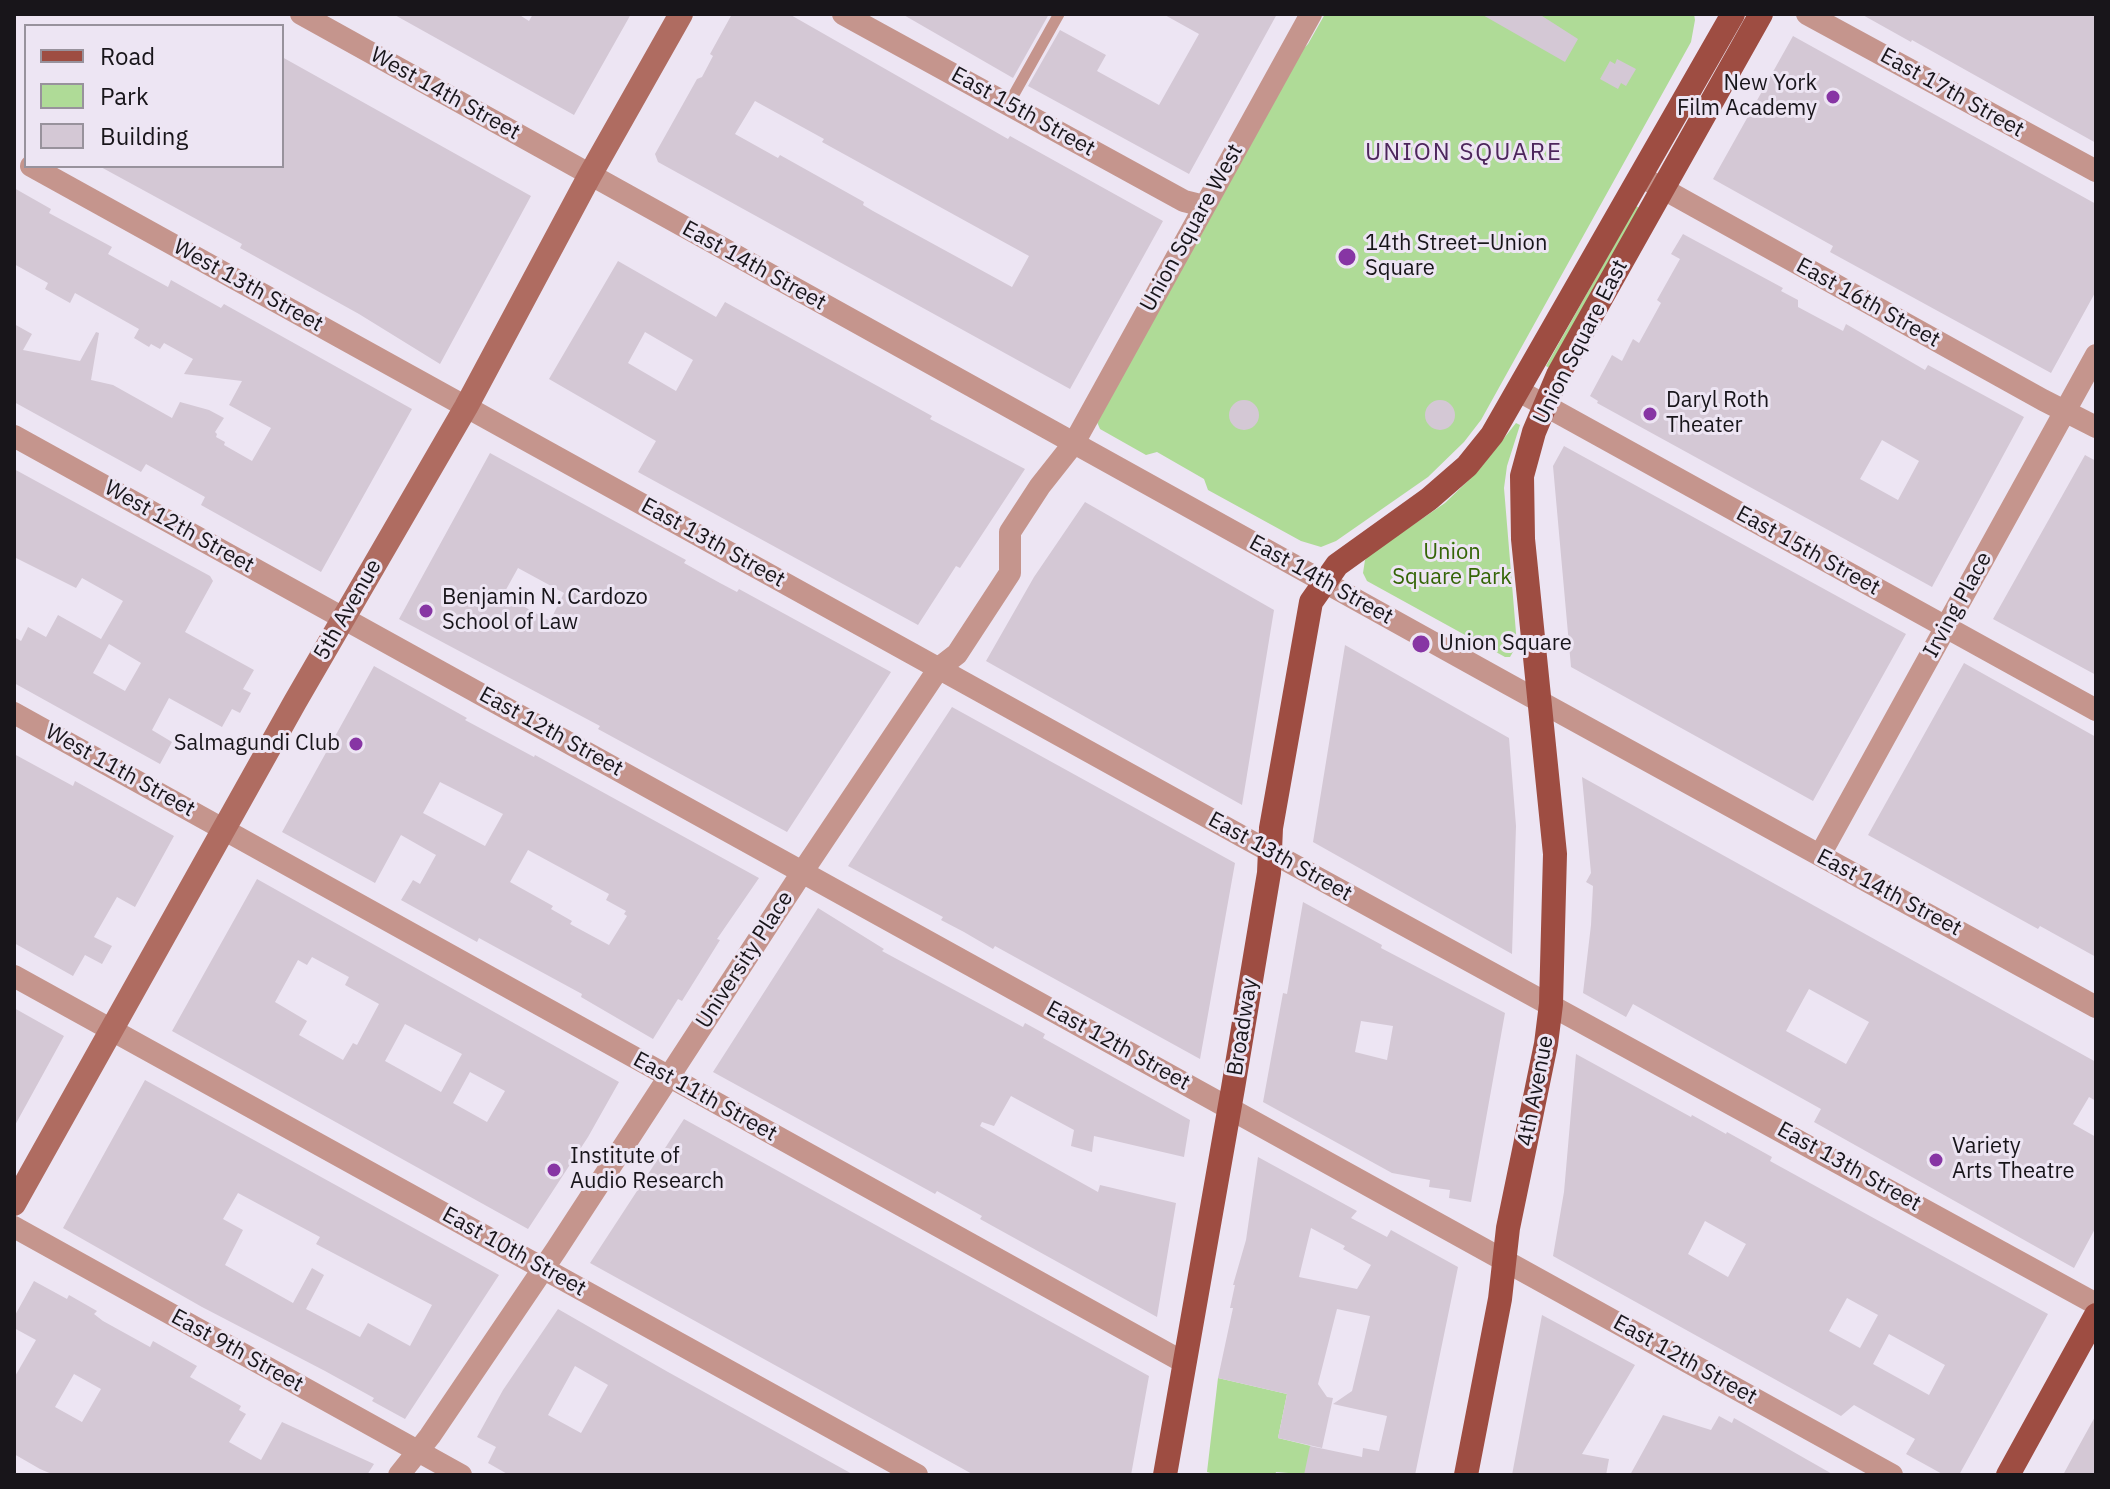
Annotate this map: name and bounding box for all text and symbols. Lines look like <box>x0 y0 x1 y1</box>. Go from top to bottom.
legend <box>24 24 284 168</box>
text: Road <box>100 40 155 72</box>
street label: West 14th Street <box>366 42 524 146</box>
street label: East 17th Street <box>1876 43 2028 143</box>
street label: East 15th Street <box>947 62 1099 162</box>
place label: New York Film Academy <box>1677 71 1817 122</box>
text: Park <box>100 80 149 112</box>
marker: New York Film Academy <box>1824 88 1842 106</box>
text: Building <box>100 120 188 152</box>
district label: UNION SQUARE <box>1365 139 1563 167</box>
street label: Union Square West <box>1135 140 1249 316</box>
street label: East 14th Street <box>678 216 830 316</box>
place label: 14th Street–Union Square <box>1365 231 1547 282</box>
street label: West 13th Street <box>169 234 327 338</box>
marker: 14th Street–Union Square <box>1336 246 1358 268</box>
street label: East 16th Street <box>1792 253 1944 353</box>
street label: Union Square East <box>1528 255 1634 429</box>
place label: Daryl Roth Theater <box>1666 388 1769 440</box>
marker: Daryl Roth Theater <box>1641 405 1659 423</box>
street label: West 12th Street <box>100 475 258 579</box>
street label: East 13th Street <box>637 493 789 593</box>
street label: East 15th Street <box>1732 501 1884 601</box>
street label: East 14th Street <box>1245 530 1397 630</box>
park label: Union Square Park <box>1392 540 1512 592</box>
street label: Irving Place <box>1918 548 1998 662</box>
street label: 5th Avenue <box>309 555 387 665</box>
place label: Benjamin N. Cardozo School of Law <box>442 585 648 636</box>
marker: Benjamin N. Cardozo School of Law <box>417 602 435 620</box>
place label: Union Square <box>1439 631 1572 657</box>
marker: Union Square <box>1410 633 1432 655</box>
street label: East 12th Street <box>475 682 627 782</box>
street label: West 11th Street <box>41 719 199 823</box>
place label: Salmagundi Club <box>174 731 340 757</box>
marker: Salmagundi Club <box>347 735 365 753</box>
street label: East 13th Street <box>1204 807 1356 907</box>
street label: East 14th Street <box>1812 844 1966 942</box>
street label: University Place <box>691 887 799 1033</box>
street label: Broadway <box>1222 976 1264 1078</box>
street label: East 12th Street <box>1042 996 1194 1096</box>
street label: 4th Avenue <box>1512 1033 1560 1149</box>
street label: East 11th Street <box>629 1047 781 1147</box>
street label: East 13th Street <box>1773 1117 1925 1217</box>
place label: Variety Arts Theatre <box>1952 1134 2075 1186</box>
place label: Institute of Audio Research <box>570 1144 724 1196</box>
marker: Variety Arts Theatre <box>1927 1151 1945 1169</box>
marker: Institute of Audio Research <box>545 1161 563 1179</box>
street label: East 10th Street <box>438 1202 590 1302</box>
street label: East 9th Street <box>166 1304 308 1398</box>
street label: East 12th Street <box>1609 1310 1761 1410</box>

